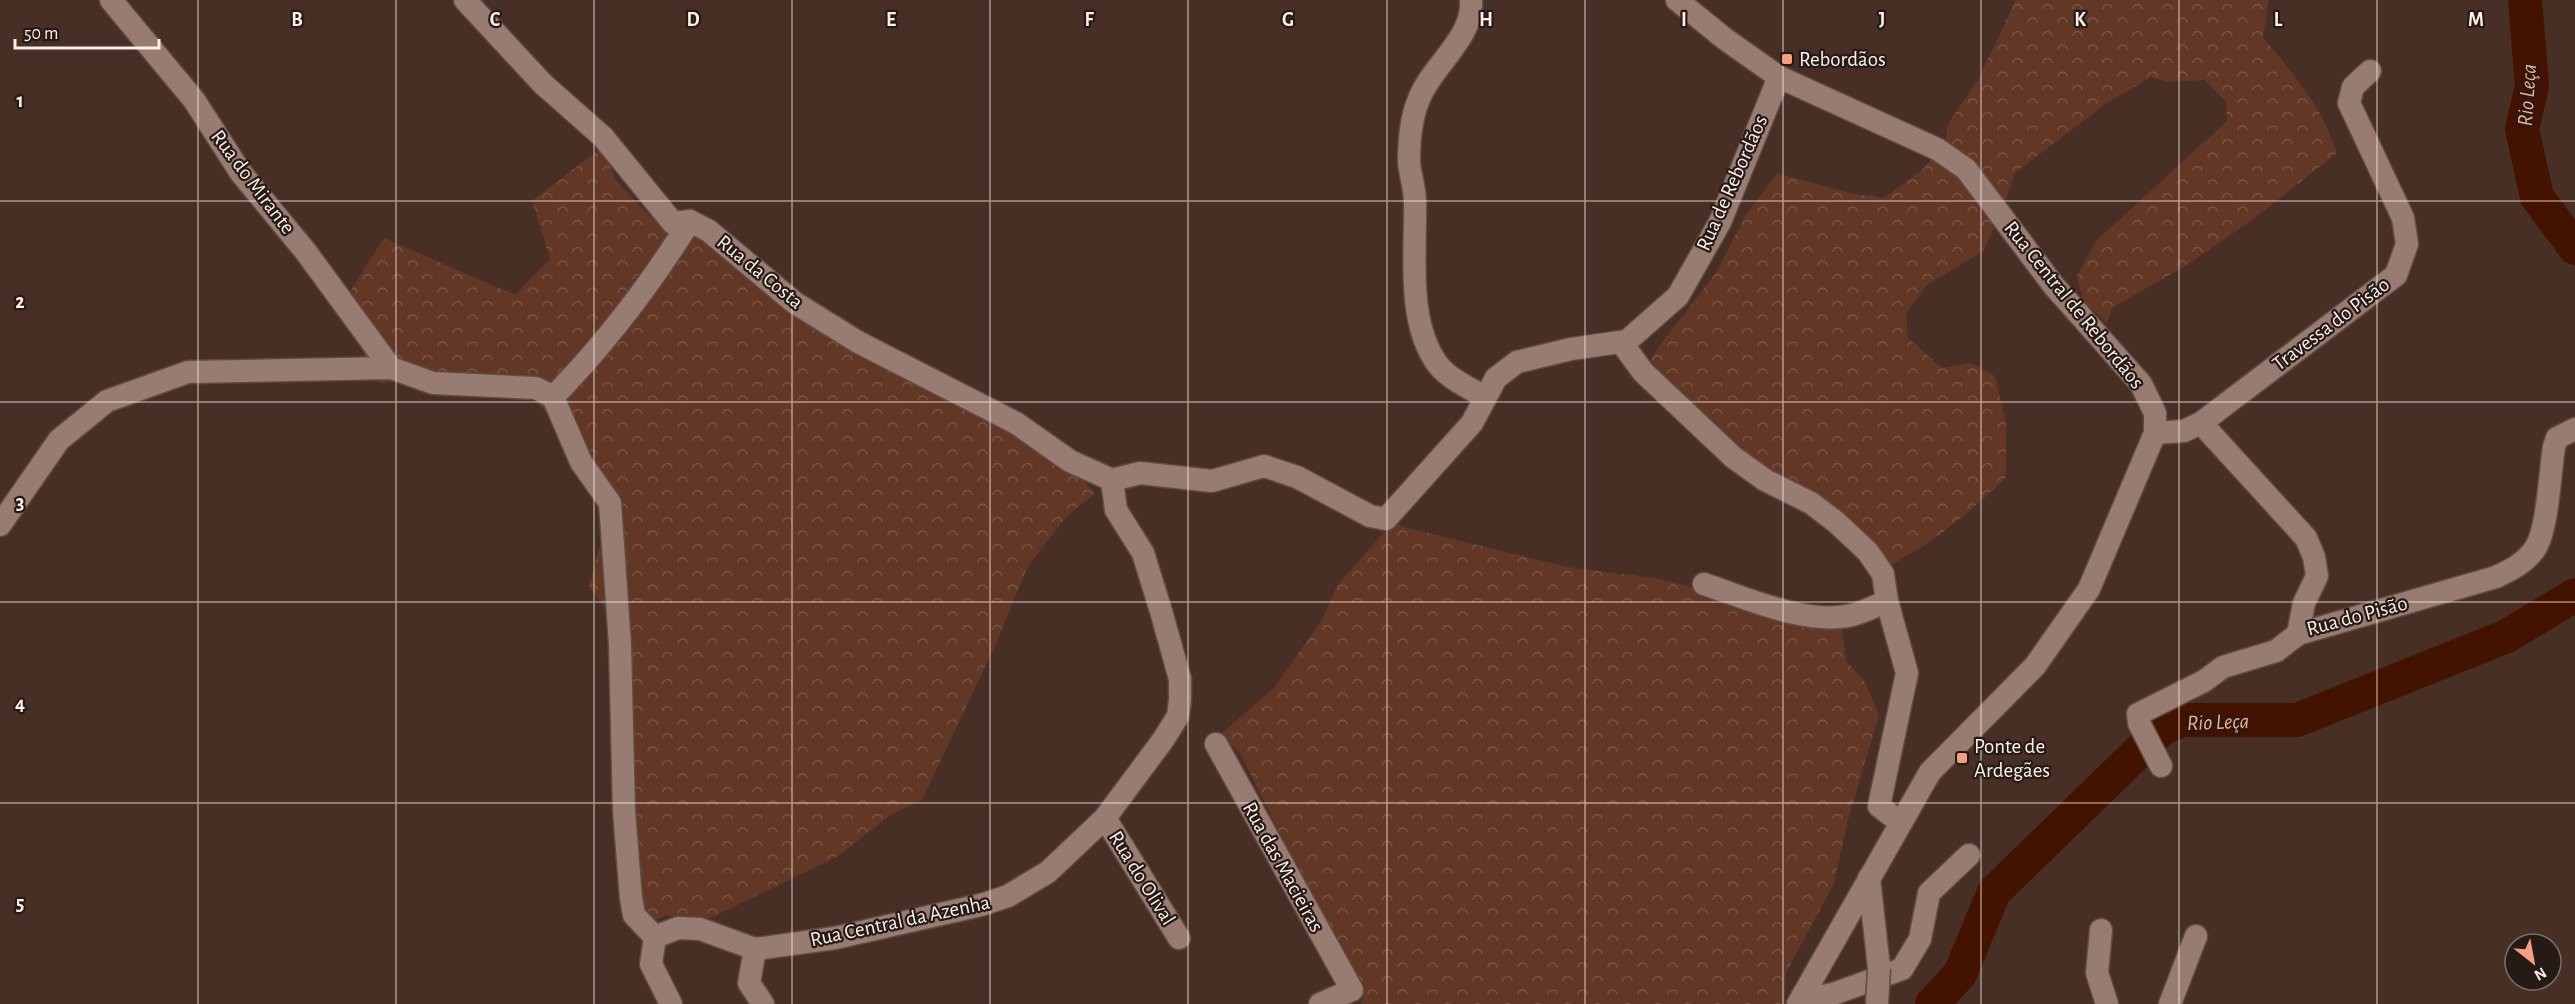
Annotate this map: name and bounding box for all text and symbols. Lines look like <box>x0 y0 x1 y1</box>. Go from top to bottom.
text: B <box>291 10 303 30</box>
text: C <box>490 10 501 30</box>
text: D <box>686 10 700 30</box>
text: E <box>886 10 896 30</box>
text: F <box>1084 10 1094 30</box>
text: G <box>1282 10 1294 30</box>
text: H <box>1479 10 1493 30</box>
text: I <box>1681 10 1687 30</box>
text: J <box>1879 10 1885 30</box>
text: K <box>2074 10 2086 30</box>
text: L <box>2274 10 2283 30</box>
text: M <box>2468 10 2484 30</box>
scale bar <box>15 12 159 50</box>
text: 50 m <box>24 25 58 43</box>
place label: Rebordãos <box>1799 49 1886 70</box>
marker: Rebordãos <box>1780 52 1794 66</box>
water label: Rio Leça <box>2514 63 2540 127</box>
text: 1 <box>16 91 24 111</box>
street label: Rua de Rebordãos <box>1693 112 1771 254</box>
street label: Rua do Mirante <box>207 126 299 238</box>
street label: Rua Central de Rebordãos <box>2000 217 2148 393</box>
street label: Rua da Costa <box>713 231 807 313</box>
street label: Travessa do Pisão <box>2269 273 2393 375</box>
text: 2 <box>15 292 25 312</box>
text: 3 <box>16 493 24 513</box>
street label: Rua do Pisão <box>2304 592 2410 640</box>
text: 4 <box>15 694 25 714</box>
water label: Rio Leça <box>2186 710 2250 734</box>
place label: Ponte de Ardegães <box>1974 736 2050 781</box>
marker: Ponte de Ardegães <box>1955 751 1969 765</box>
street label: Rua das Macieiras <box>1239 799 1327 935</box>
street label: Rua do Olival <box>1105 827 1179 929</box>
street label: Rua Central da Azenha <box>808 892 992 950</box>
text: 5 <box>16 894 24 914</box>
north arrow <box>2503 932 2563 992</box>
text: N <box>2531 964 2549 984</box>

